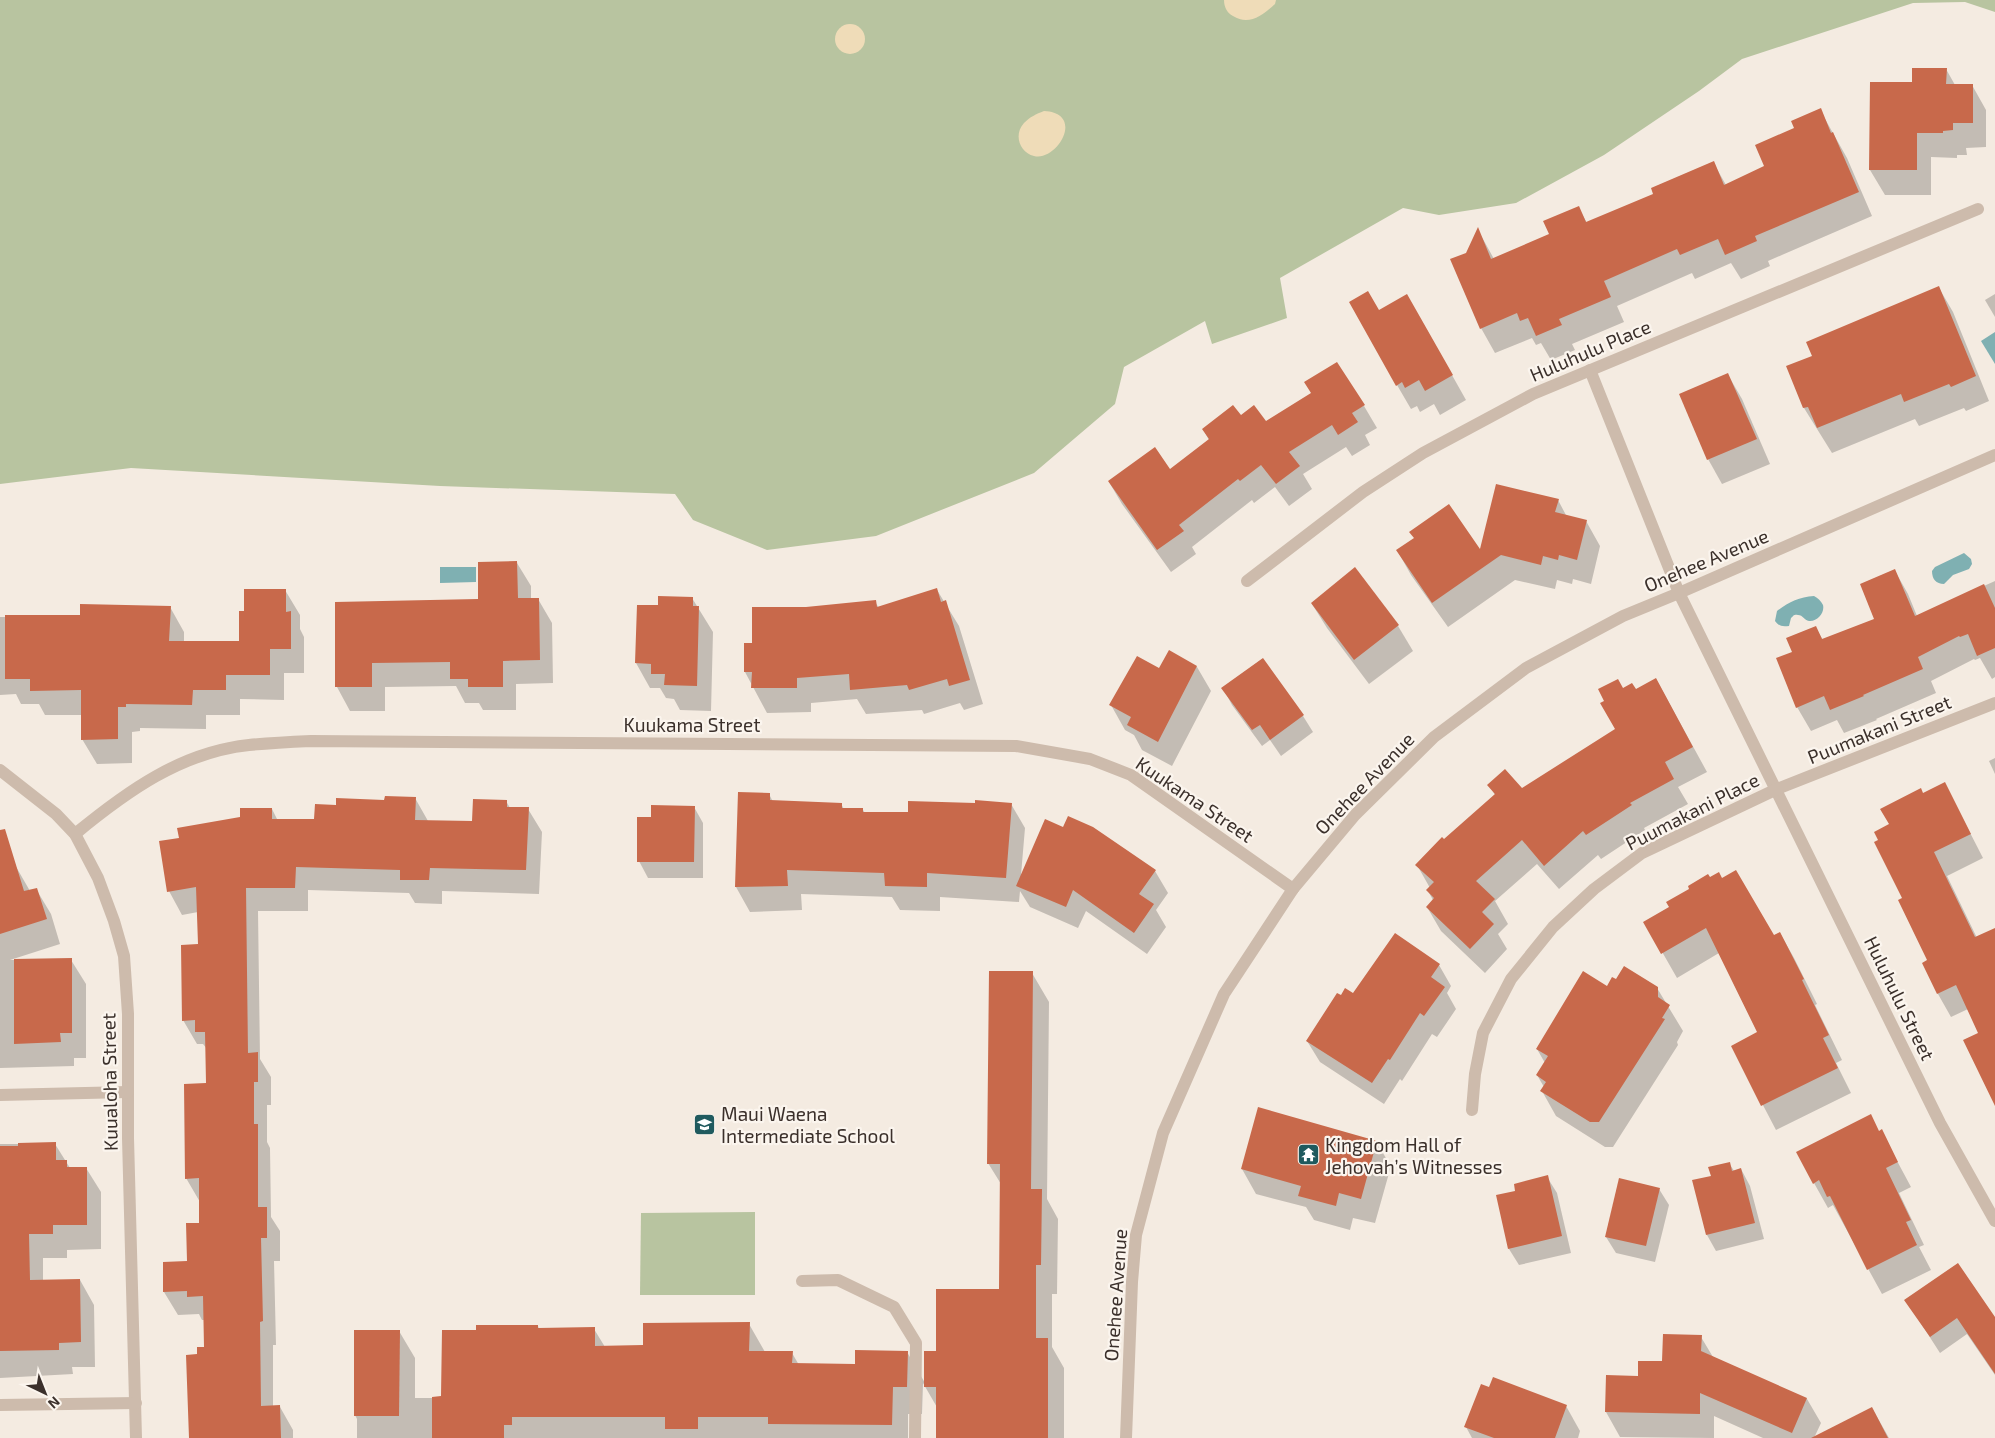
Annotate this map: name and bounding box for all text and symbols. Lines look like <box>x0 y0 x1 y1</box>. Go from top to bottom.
street label: Huluhulu Place <box>1526 314 1654 386</box>
street label: Onehee Avenue <box>1640 523 1772 597</box>
street label: Puumakani Street <box>1804 690 1954 768</box>
street label: Kuukama Street <box>623 713 761 736</box>
street label: Onehee Avenue <box>1310 727 1418 839</box>
street label: Kuukama Street <box>1132 751 1258 847</box>
street label: Puumakani Place <box>1621 767 1763 855</box>
street label: Huluhulu Street <box>1860 932 1940 1064</box>
street label: Kuualoha Street <box>96 1013 122 1151</box>
place label: Maui Waena Intermediate School <box>721 1102 895 1147</box>
school or university icon: Maui Waena Intermediate School <box>693 1112 717 1136</box>
place label: Kingdom Hall of Jehovah’s Witnesses <box>1325 1133 1502 1178</box>
temple icon: Kingdom Hall of Jehovah’s Witnesses <box>1297 1143 1321 1167</box>
street label: Onehee Avenue <box>1099 1228 1131 1362</box>
north arrow <box>20 1368 70 1418</box>
text: N <box>45 1393 64 1413</box>

